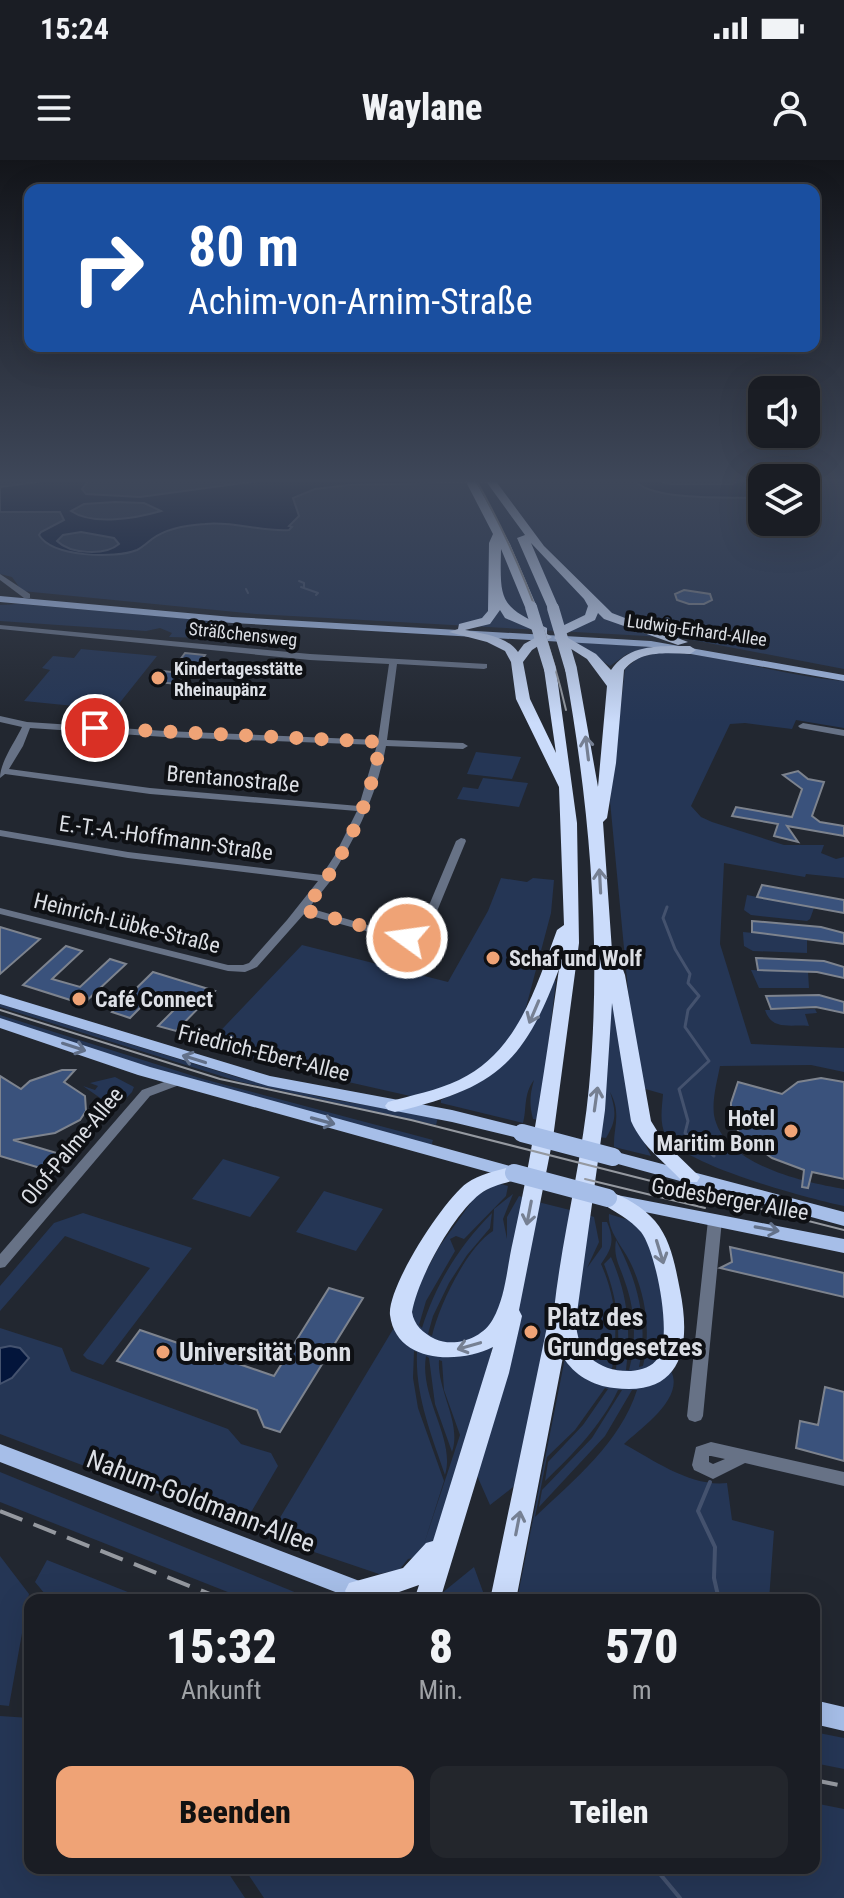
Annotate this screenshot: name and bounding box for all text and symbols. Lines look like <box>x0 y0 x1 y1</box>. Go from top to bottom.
text: 15:24 <box>40 11 109 46</box>
icon: menu <box>32 86 76 130</box>
icon: person <box>768 86 812 130</box>
text: Waylane <box>362 87 482 129</box>
text: 80 m <box>188 214 299 280</box>
icon: right <box>56 216 160 320</box>
text: Achim-von-Arnim-Straße <box>188 281 533 323</box>
map controls <box>748 376 820 536</box>
button: sound <box>748 376 820 448</box>
button: layers <box>748 464 820 536</box>
street label: Ludwig-Erhard-Allee <box>626 610 768 650</box>
street label: Sträßchensweg <box>188 618 298 650</box>
place label: Kindertagesstätte Rheinaupänz <box>174 658 303 700</box>
marker: Kindertagesstätte Rheinaupänz <box>149 669 167 687</box>
pin <box>61 694 129 762</box>
icon: arrive <box>73 706 117 750</box>
one-way arrow <box>579 735 594 762</box>
street label: Brentanostraße <box>165 761 301 797</box>
street label: E.-T.-A.-Hoffmann-Straße <box>58 811 274 865</box>
one-way arrow <box>592 868 607 895</box>
street label: Heinrich-Lübke-Straße <box>31 888 223 958</box>
position arrow <box>365 896 449 980</box>
place label: Schaf und Wolf <box>509 946 642 971</box>
marker: Schaf und Wolf <box>484 949 502 967</box>
place label: Café Connect <box>95 987 213 1012</box>
marker: Café Connect <box>70 990 88 1008</box>
one-way arrow <box>526 999 541 1024</box>
street label: Friedrich-Ebert-Allee <box>176 1020 352 1086</box>
one-way arrow <box>62 1041 87 1056</box>
one-way arrow <box>181 1051 207 1066</box>
street label: Olof-Palme-Allee <box>16 1082 128 1210</box>
one-way arrow <box>589 1087 604 1112</box>
place label: Hotel Maritim Bonn <box>657 1106 775 1156</box>
one-way arrow <box>310 1114 336 1129</box>
marker: Hotel Maritim Bonn <box>782 1122 800 1140</box>
street label: Godesberger Allee <box>649 1173 811 1225</box>
one-way arrow <box>521 1200 536 1225</box>
one-way arrow <box>754 1223 779 1238</box>
one-way arrow <box>654 1239 668 1264</box>
place label: Platz des Grundgesetzes <box>547 1302 703 1362</box>
marker: Platz des Grundgesetzes <box>522 1323 540 1341</box>
place label: Universität Bonn <box>179 1337 351 1367</box>
one-way arrow <box>457 1340 482 1355</box>
marker: Universität Bonn <box>154 1343 172 1361</box>
street label: Nahum-Goldmann-Allee <box>83 1444 319 1558</box>
one-way arrow <box>512 1511 527 1537</box>
text: 15:32 <box>166 1618 277 1675</box>
text: 8 <box>429 1618 453 1675</box>
text: 570 <box>605 1618 678 1675</box>
text: Ankunft <box>181 1675 261 1705</box>
text: Min. <box>418 1675 463 1705</box>
text: m <box>632 1675 652 1705</box>
button: Beenden <box>56 1766 414 1858</box>
button: Teilen <box>430 1766 788 1858</box>

